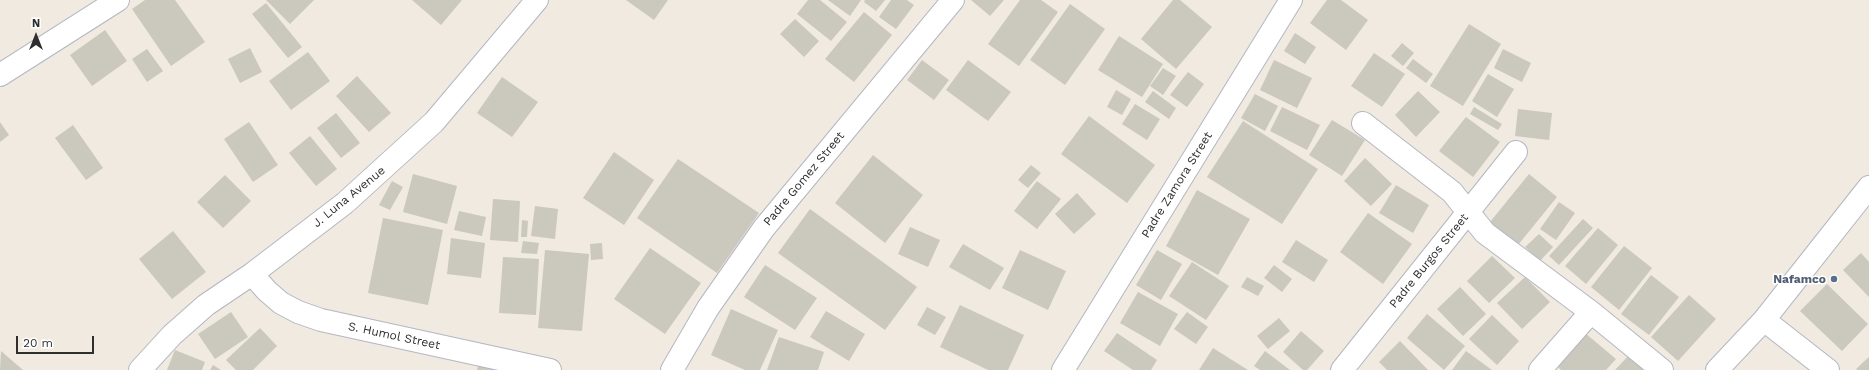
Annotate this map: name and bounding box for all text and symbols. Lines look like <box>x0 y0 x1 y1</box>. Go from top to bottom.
north arrow <box>16 16 56 56</box>
text: N <box>32 17 40 30</box>
street label: Padre Gomez Street <box>760 129 848 229</box>
street label: Padre Zamora Street <box>1139 129 1215 241</box>
street label: J. Luna Avenue <box>310 163 388 231</box>
street label: Padre Burgos Street <box>1386 211 1472 311</box>
place label: Nafamco <box>1773 272 1826 286</box>
marker: Nafamco <box>1829 274 1839 284</box>
street label: S. Humol Street <box>347 319 441 353</box>
scale bar <box>18 328 96 354</box>
text: 20 m <box>23 336 53 350</box>

